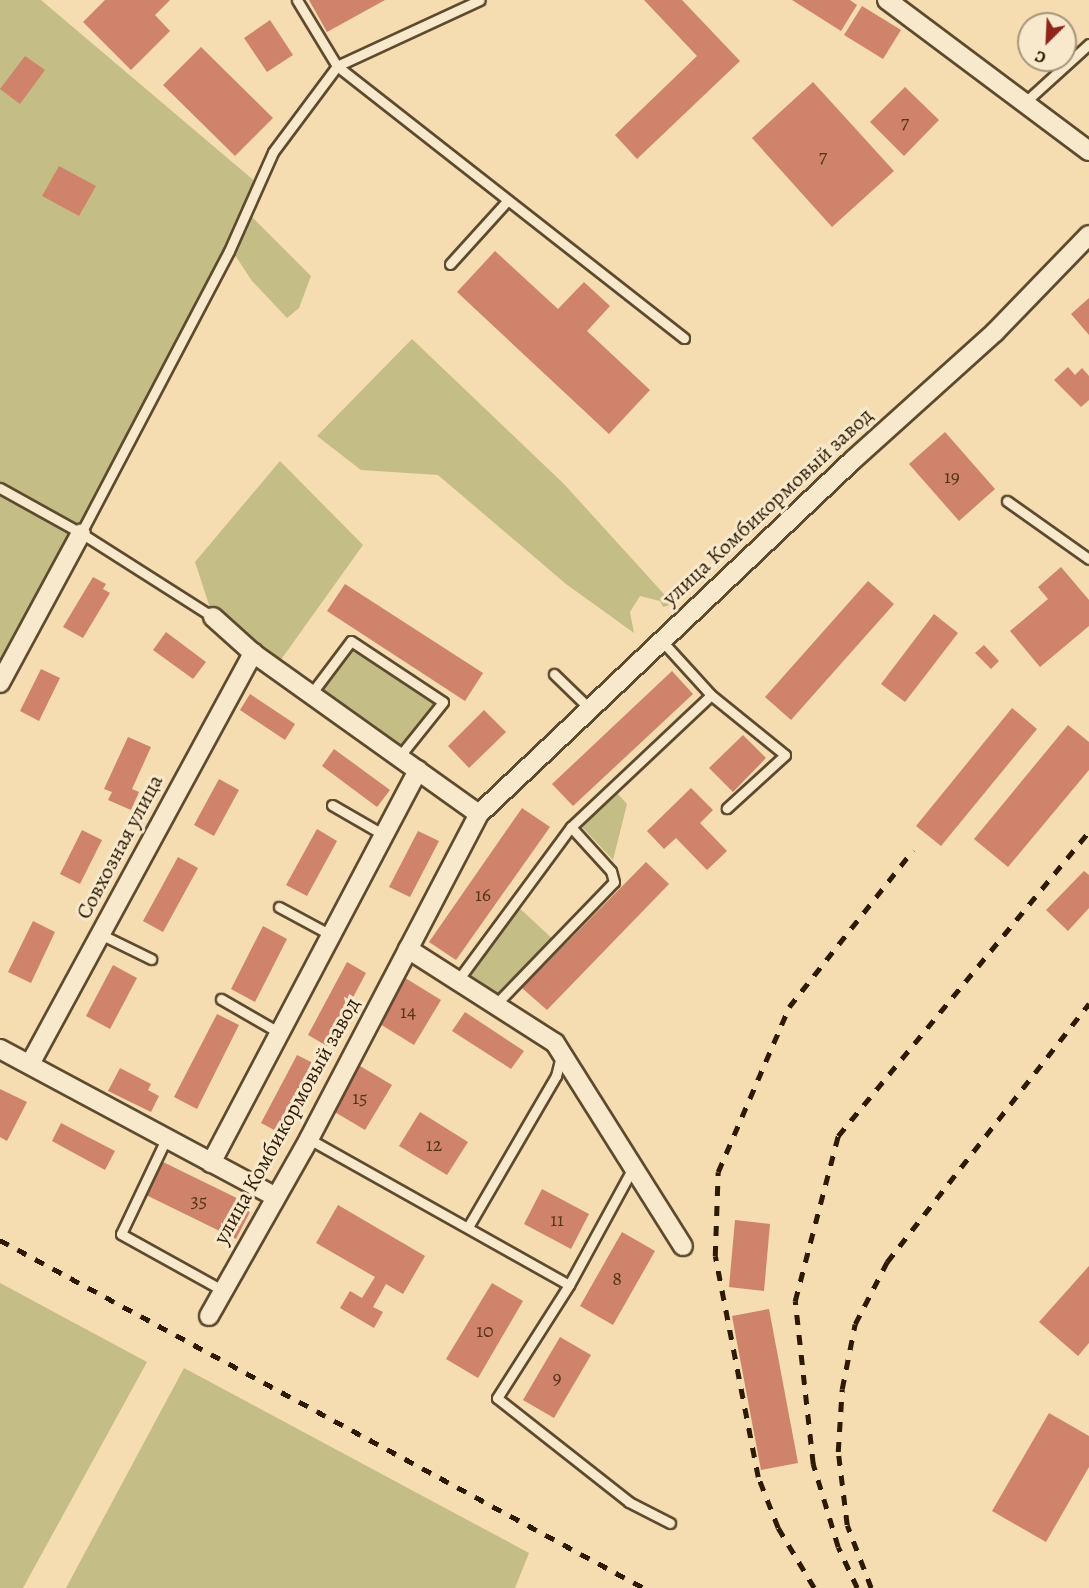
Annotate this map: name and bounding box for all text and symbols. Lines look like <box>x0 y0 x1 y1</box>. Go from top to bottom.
north arrow <box>1017 12 1077 72</box>
text: С <box>1032 45 1049 69</box>
house number: 7 <box>901 109 909 133</box>
house number: 7 <box>819 143 827 167</box>
street label: улица Комбикормовый завод <box>657 403 879 611</box>
house number: 19 <box>944 464 960 488</box>
street label: Совхозная улица <box>71 770 169 924</box>
house number: 16 <box>475 882 491 906</box>
street label: улица Комбикормовый завод <box>208 993 366 1249</box>
house number: 14 <box>400 999 416 1023</box>
house number: 15 <box>352 1085 368 1109</box>
house number: 12 <box>426 1132 442 1156</box>
house number: 35 <box>191 1188 207 1212</box>
house number: 11 <box>550 1207 564 1231</box>
house number: 8 <box>612 1266 622 1290</box>
house number: 10 <box>476 1318 494 1342</box>
house number: 9 <box>552 1365 562 1389</box>

